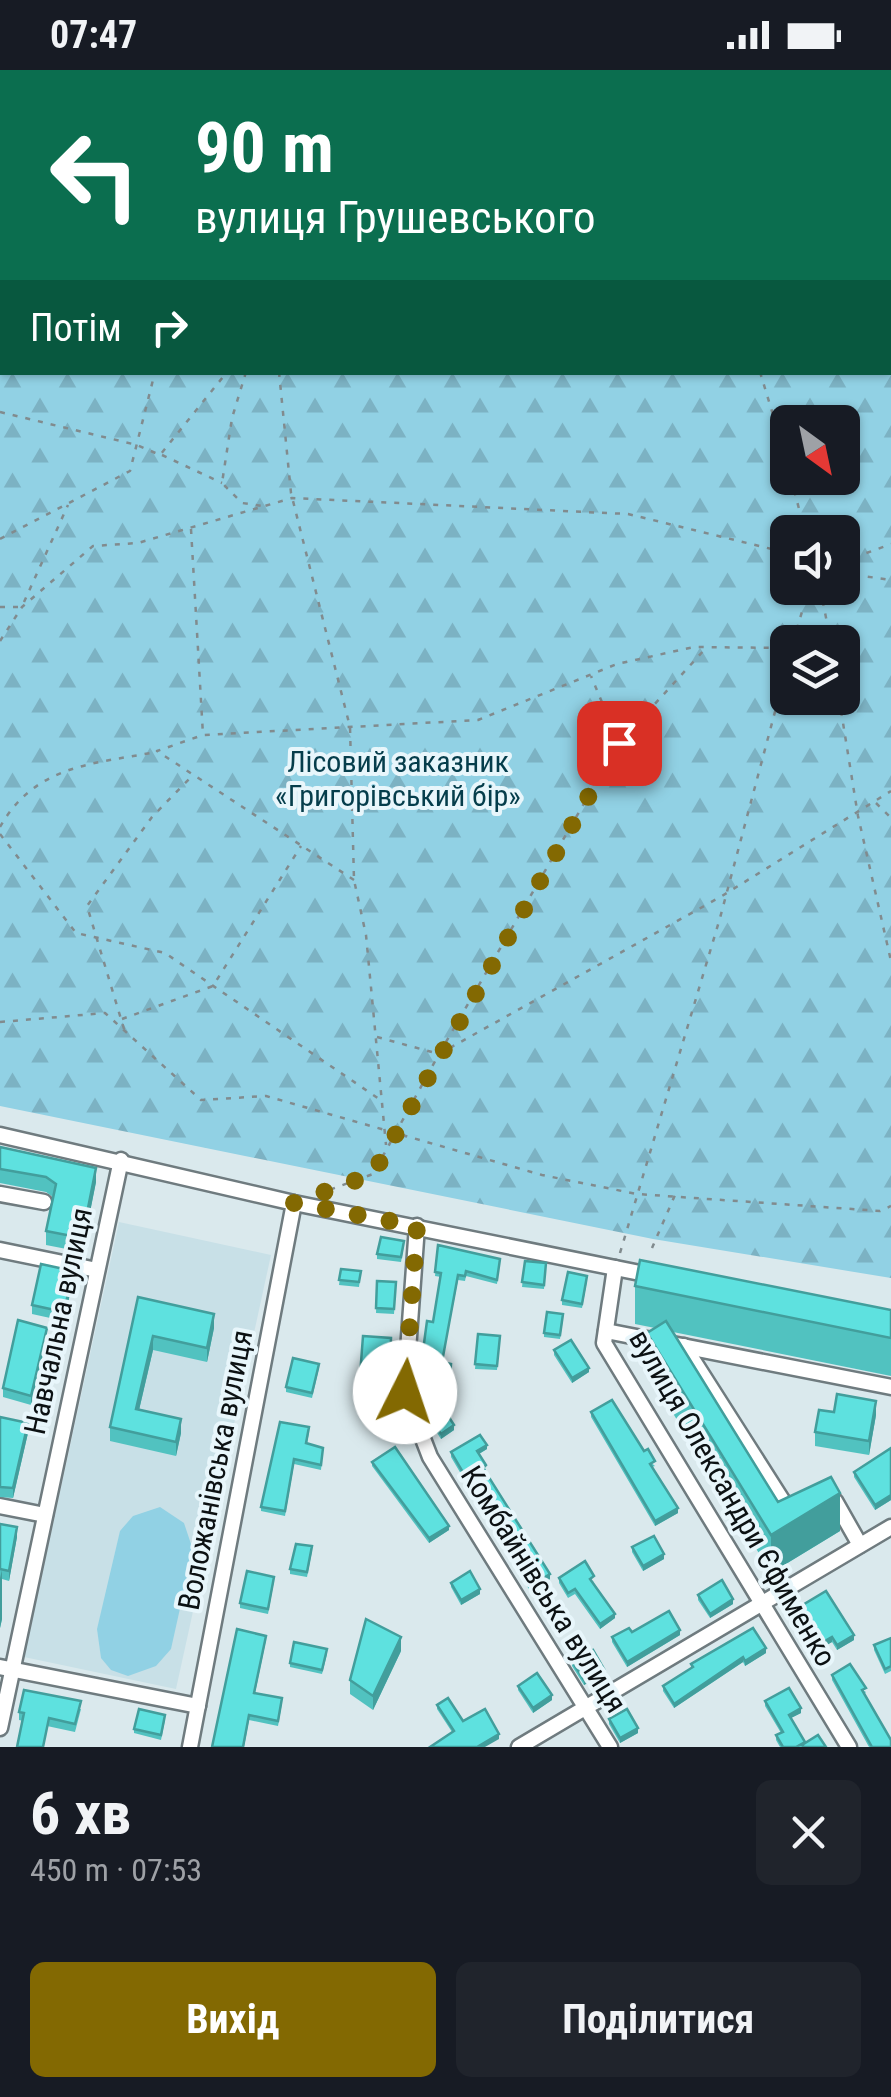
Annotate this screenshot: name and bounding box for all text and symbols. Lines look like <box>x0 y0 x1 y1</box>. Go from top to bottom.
text: 07:47 <box>50 13 137 57</box>
text: 90 m <box>195 107 334 189</box>
icon: left <box>30 110 160 240</box>
text: вулиця Грушевського <box>195 191 596 244</box>
icon: right <box>142 300 197 355</box>
text: Потім <box>30 306 122 350</box>
north arrow <box>770 405 860 495</box>
map controls <box>770 405 860 715</box>
button: sound <box>770 515 860 605</box>
button: layers <box>770 625 860 715</box>
pin <box>577 701 662 786</box>
icon: arrive <box>592 716 647 771</box>
park label: Лісовий заказник «Григорівський бір» <box>275 744 521 813</box>
street label: Навчальна вулиця <box>17 1204 99 1438</box>
street label: вулиця Олександри Єфименко <box>622 1324 844 1672</box>
street label: Воложанівська вулиця <box>171 1327 259 1613</box>
position arrow <box>353 1340 457 1444</box>
street label: Комбайнівська вулиця <box>454 1459 634 1719</box>
text: 6 хв <box>30 1778 131 1849</box>
button: close <box>756 1780 861 1885</box>
text: 450 m · 07:53 <box>30 1851 202 1889</box>
button: Вихід <box>30 1962 436 2077</box>
button: Поділитися <box>456 1962 861 2077</box>

